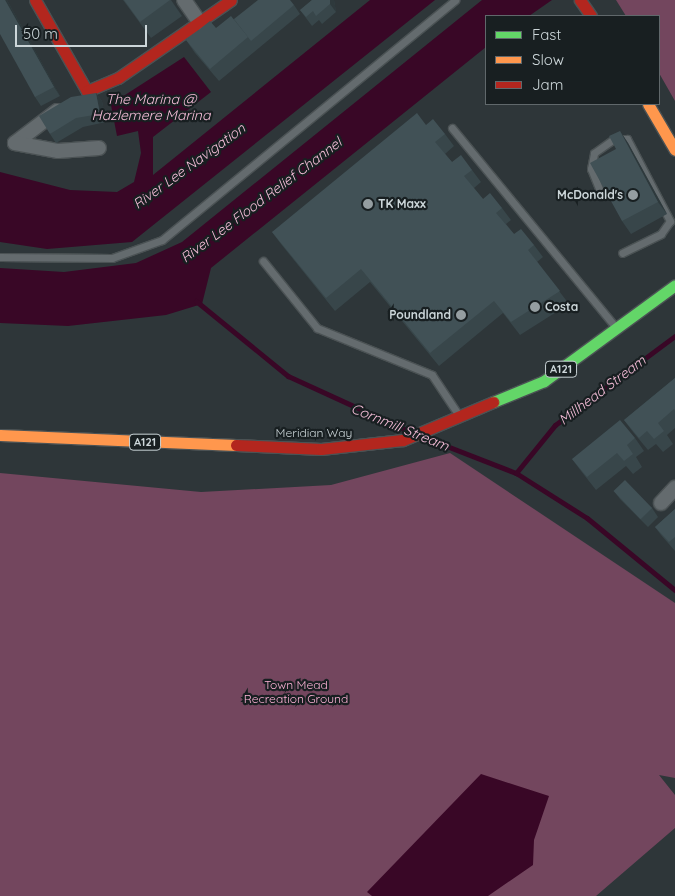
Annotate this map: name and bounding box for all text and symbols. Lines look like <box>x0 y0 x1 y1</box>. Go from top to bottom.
scale bar <box>18 15 150 47</box>
legend <box>485 15 660 105</box>
text: 50 m <box>23 24 58 43</box>
text: Fast <box>532 25 561 44</box>
text: Slow <box>532 50 564 69</box>
text: Jam <box>532 75 563 94</box>
water label: The Marina @ Hazlemere Marina <box>92 91 210 124</box>
water label: River Lee Navigation <box>130 120 248 212</box>
water label: River Lee Flood Relief Channel <box>177 134 345 266</box>
place label: McDonald's <box>557 188 623 202</box>
marker: McDonald's <box>627 189 639 201</box>
place label: TK Maxx <box>378 197 426 211</box>
marker: TK Maxx <box>362 198 374 210</box>
place label: Costa <box>545 300 578 314</box>
marker: Costa <box>529 301 541 313</box>
place label: Poundland <box>389 308 451 322</box>
marker: Poundland <box>455 309 467 321</box>
water label: Millhead Stream <box>555 352 649 428</box>
road number: A121 <box>545 360 577 378</box>
water label: Cornmill Stream <box>349 400 451 454</box>
street label: Meridian Way <box>276 426 352 440</box>
road number: A121 <box>129 434 161 451</box>
park label: Town Mead Recreation Ground <box>244 678 348 706</box>

